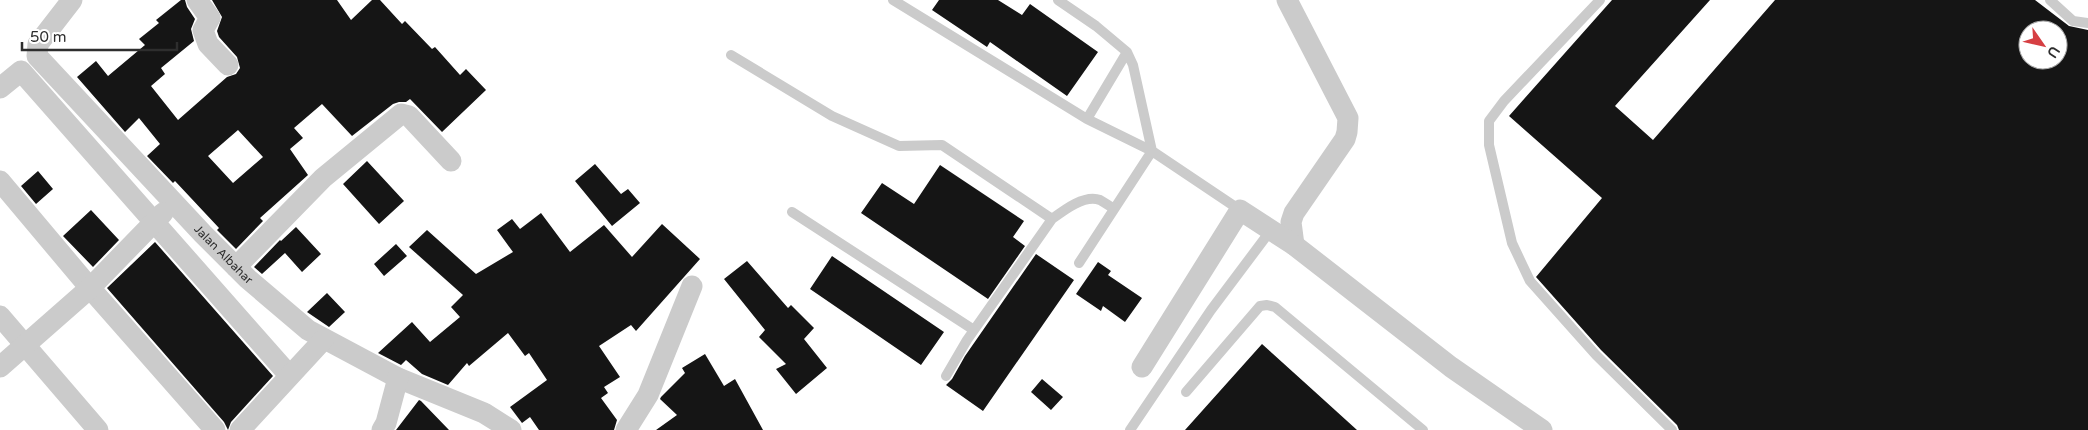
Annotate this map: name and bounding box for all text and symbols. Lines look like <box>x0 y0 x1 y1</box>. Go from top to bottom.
scale bar <box>22 20 178 52</box>
north arrow <box>2018 20 2068 70</box>
text: 50 m <box>30 28 67 46</box>
text: U <box>2043 43 2063 61</box>
street label: Jalan Albahar <box>191 222 256 287</box>

